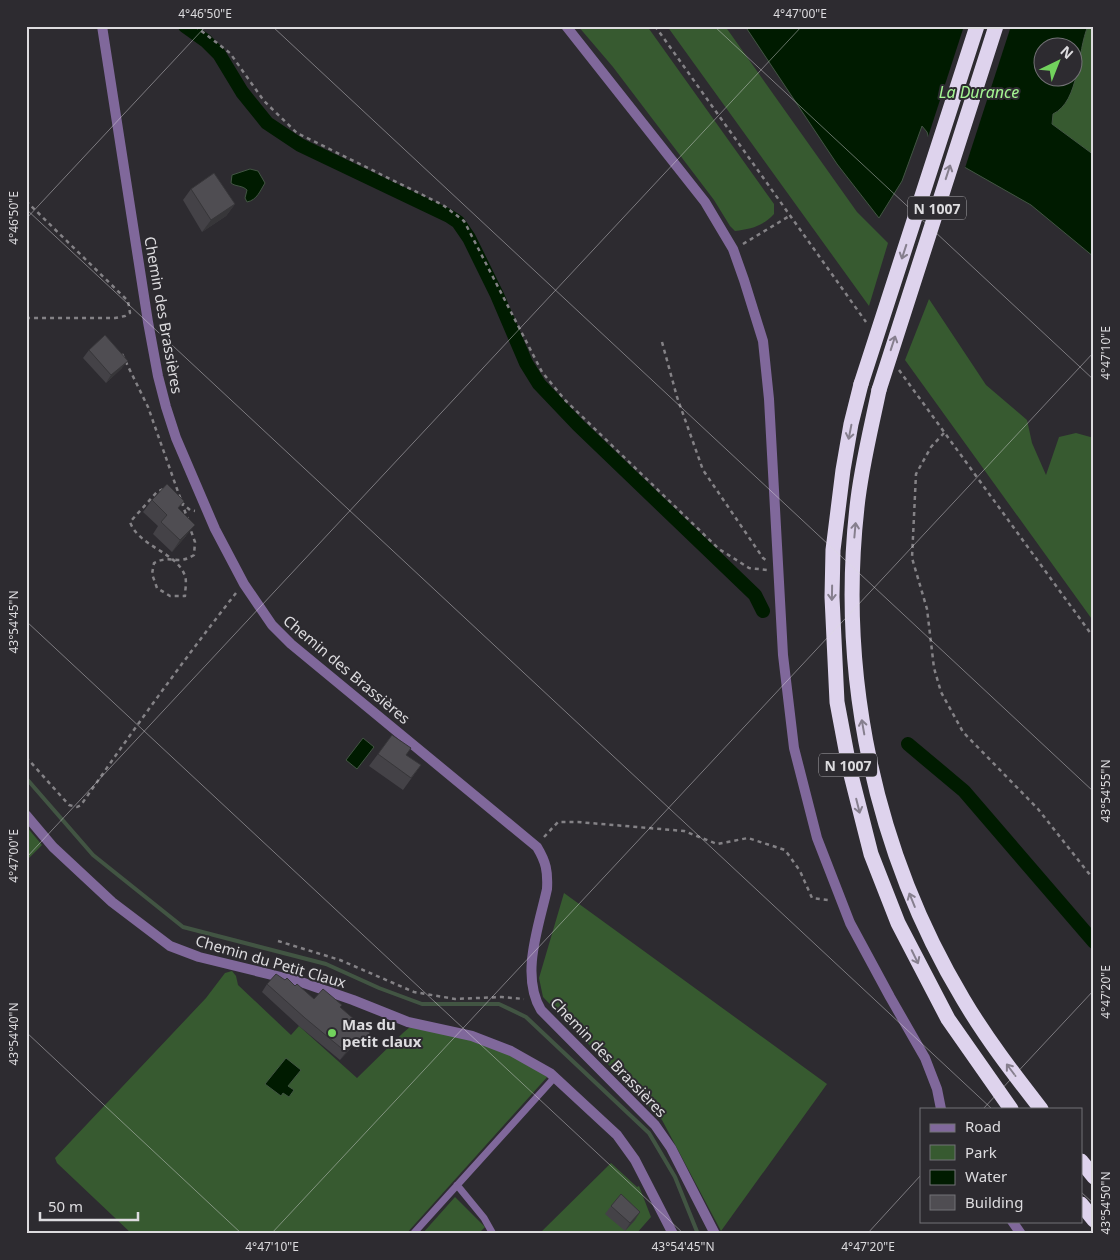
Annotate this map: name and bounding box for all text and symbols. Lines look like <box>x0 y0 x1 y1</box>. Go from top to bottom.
text: 4°46'50"E <box>178 5 232 22</box>
text: 4°47'00"E <box>773 5 827 22</box>
north arrow <box>1032 38 1082 88</box>
text: N <box>1057 41 1078 63</box>
water label: La Durance <box>939 81 1019 103</box>
one-way arrow <box>944 164 954 180</box>
text: 4°46'50"E <box>5 191 22 245</box>
road number: N 1007 <box>908 197 966 220</box>
street label: Chemin des Brassières <box>140 235 188 395</box>
one-way arrow <box>899 243 909 259</box>
text: 4°47'10"E <box>1097 326 1114 380</box>
one-way arrow <box>889 336 899 352</box>
one-way arrow <box>845 423 854 439</box>
one-way arrow <box>850 522 860 538</box>
one-way arrow <box>827 584 837 601</box>
text: 43°54'45"N <box>5 590 22 654</box>
street label: Chemin des Brassières <box>280 610 414 728</box>
one-way arrow <box>858 719 868 735</box>
road number: N 1007 <box>819 754 877 776</box>
text: 43°54'55"N <box>1097 759 1114 823</box>
one-way arrow <box>854 797 864 813</box>
text: 4°47'00"E <box>5 829 22 883</box>
one-way arrow <box>907 892 916 907</box>
street label: Chemin du Petit Claux <box>193 930 349 992</box>
one-way arrow <box>910 950 920 965</box>
text: 4°47'20"E <box>1097 965 1114 1019</box>
street label: Chemin des Brassières <box>546 993 672 1121</box>
text: 43°54'40"N <box>5 1002 22 1066</box>
place label: Mas du petit claux <box>342 1014 422 1051</box>
marker: Mas du petit claux <box>326 1027 338 1039</box>
one-way arrow <box>1006 1063 1016 1077</box>
legend <box>920 1108 1082 1222</box>
text: Road <box>965 1116 1001 1136</box>
text: Park <box>965 1142 997 1162</box>
text: Water <box>965 1166 1007 1186</box>
text: 43°54'50"N <box>1097 1171 1114 1235</box>
scale bar <box>40 1190 138 1222</box>
text: Building <box>965 1192 1023 1212</box>
text: 50 m <box>48 1196 83 1216</box>
text: 4°47'10"E <box>245 1238 299 1255</box>
text: 43°54'45"N <box>651 1238 715 1255</box>
text: 4°47'20"E <box>841 1238 895 1255</box>

